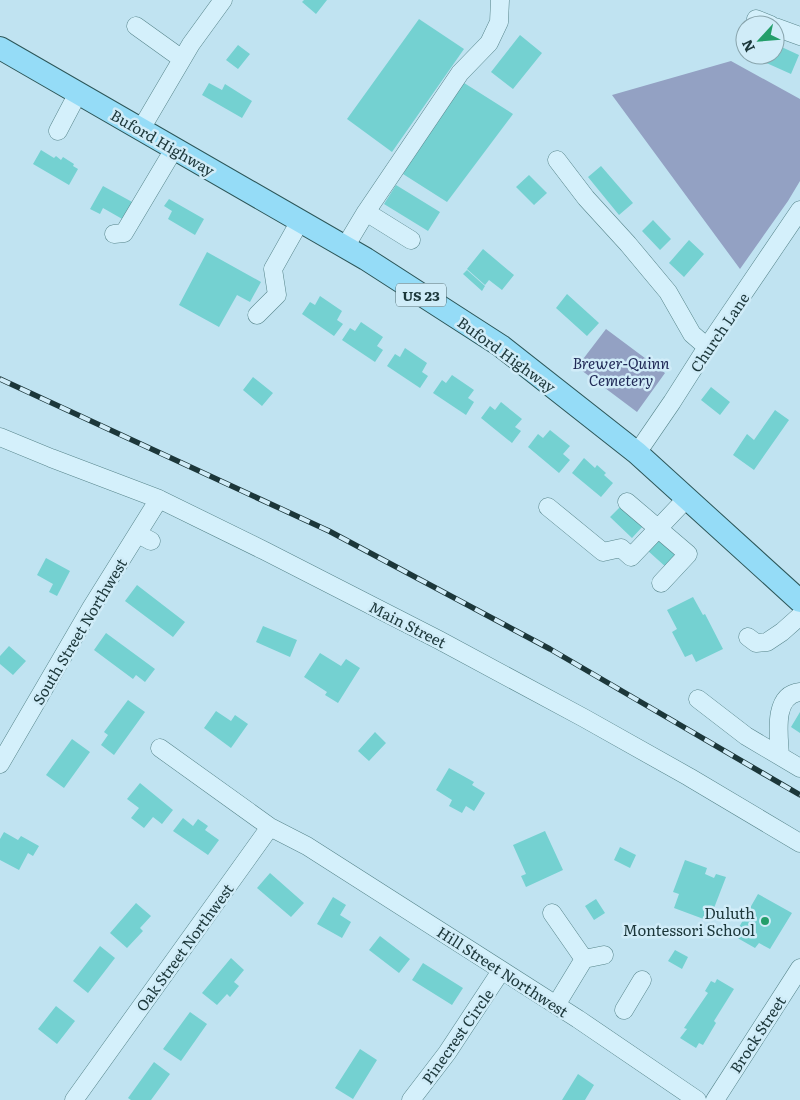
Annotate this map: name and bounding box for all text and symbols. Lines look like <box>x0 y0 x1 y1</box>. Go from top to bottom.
north arrow <box>735 15 785 65</box>
text: N <box>736 36 759 56</box>
street label: Buford Highway <box>107 103 220 181</box>
road number: US 23 <box>396 284 446 306</box>
street label: Church Lane <box>684 287 754 376</box>
street label: Buford Highway <box>453 310 561 398</box>
park label: Brewer-Quinn Cemetery <box>572 351 670 391</box>
street label: South Street Northwest <box>26 553 132 709</box>
street label: Main Street <box>366 595 450 653</box>
street label: Oak Street Northwest <box>130 878 238 1016</box>
place label: Duluth Montessori School <box>623 901 755 941</box>
marker: Duluth Montessori School <box>759 915 771 927</box>
street label: Hill Street Northwest <box>433 920 573 1022</box>
street label: Pinecrest Circle <box>416 983 499 1088</box>
street label: Brock Street <box>723 991 791 1077</box>

